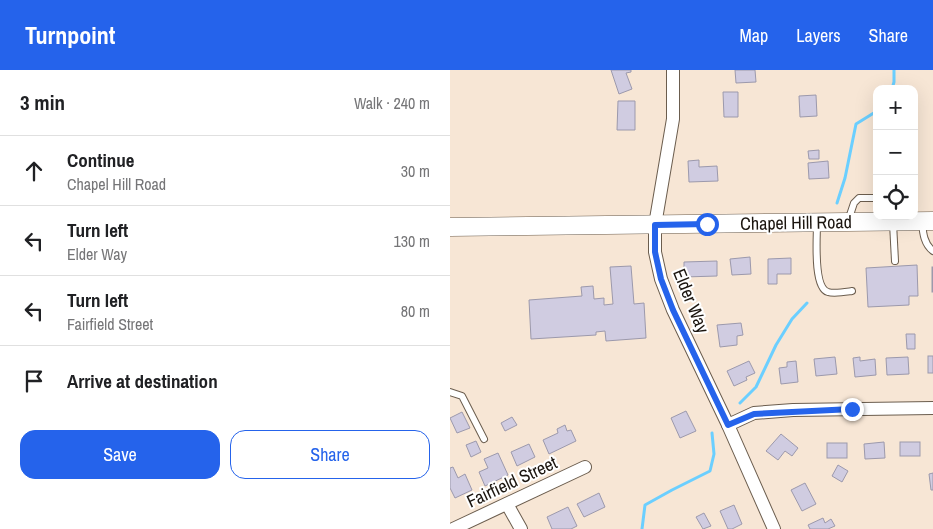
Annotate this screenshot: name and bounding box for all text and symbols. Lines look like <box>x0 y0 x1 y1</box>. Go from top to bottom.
text: Turnpoint <box>25 19 115 51</box>
text: Map <box>740 23 768 48</box>
text: Layers <box>796 23 841 48</box>
text: Share <box>869 23 908 48</box>
map controls <box>873 85 918 220</box>
button: + <box>873 85 918 130</box>
text: 3 min <box>20 88 65 117</box>
text: Walk · 240 m <box>354 92 430 114</box>
button: − <box>873 130 918 175</box>
text: Continue <box>67 147 135 173</box>
icon: ahead <box>20 157 48 185</box>
text: 30 m <box>401 160 430 182</box>
text: Chapel Hill Road <box>67 173 166 195</box>
button: locate <box>873 175 918 220</box>
street label: Chapel Hill Road <box>740 209 852 236</box>
route start <box>696 213 719 236</box>
text: Turn left <box>67 217 128 243</box>
icon: left <box>20 227 48 255</box>
text: 130 m <box>394 230 430 252</box>
text: Elder Way <box>67 243 127 265</box>
street label: Elder Way <box>667 265 716 337</box>
text: Turn left <box>67 287 128 313</box>
icon: left <box>20 297 48 325</box>
text: 80 m <box>401 300 430 322</box>
text: Fairfield Street <box>67 313 153 335</box>
icon: arrive <box>20 367 48 395</box>
text: Arrive at destination <box>67 368 218 394</box>
route end <box>841 398 864 421</box>
button: Save <box>20 430 220 479</box>
button: Share <box>230 430 430 479</box>
street label: Fairfield Street <box>463 450 561 513</box>

